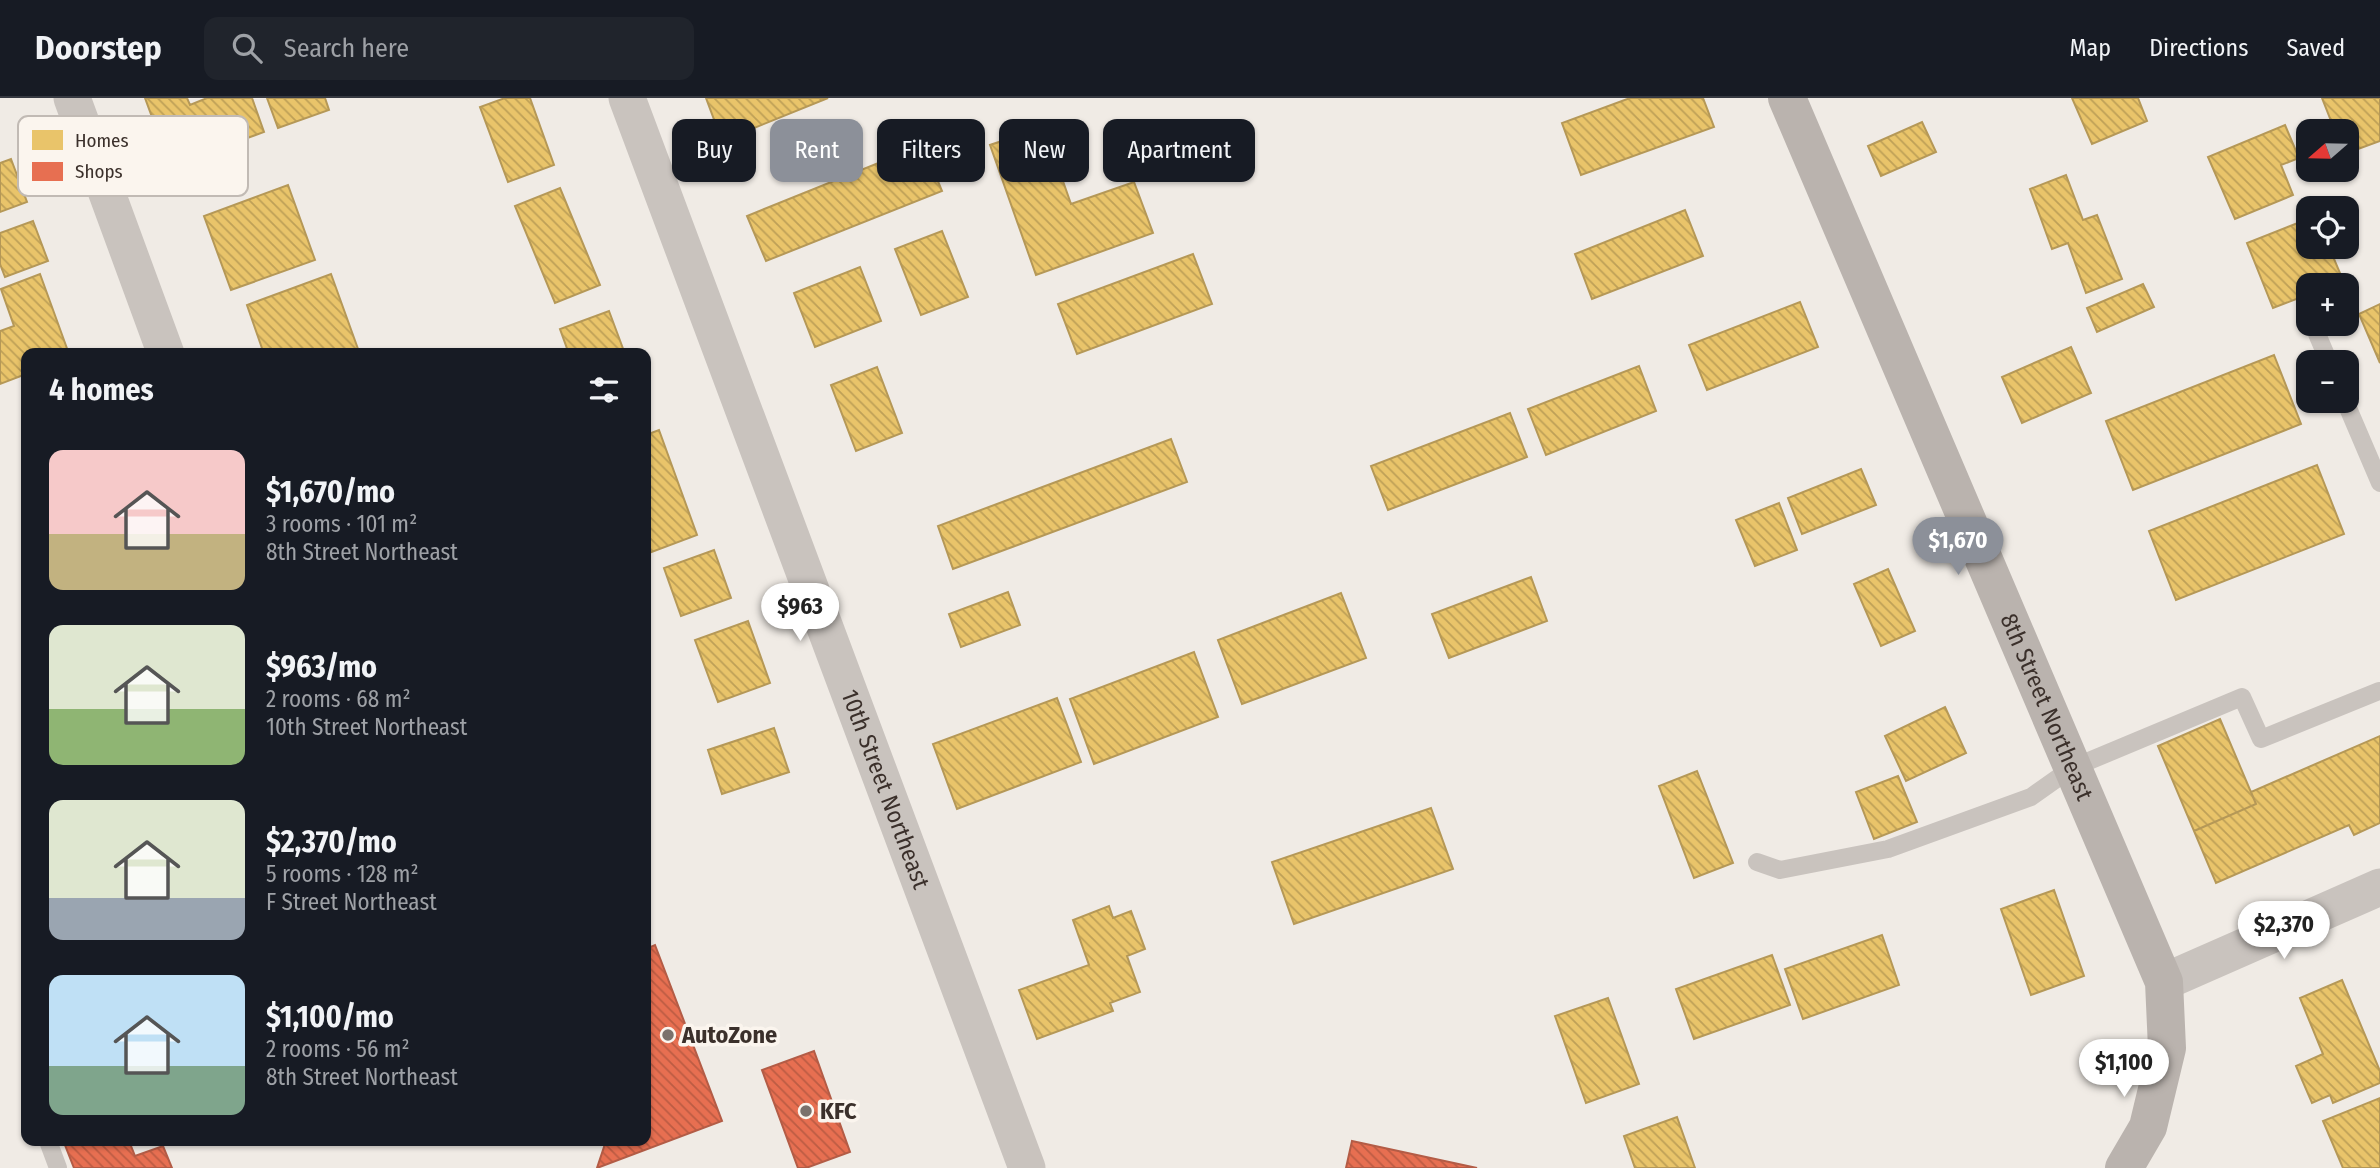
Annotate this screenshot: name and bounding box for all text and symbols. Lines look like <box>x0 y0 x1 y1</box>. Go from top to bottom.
search box <box>204 17 694 80</box>
text: Doorstep <box>35 28 162 68</box>
icon: search <box>228 29 266 67</box>
text: Search here <box>284 33 409 64</box>
text: Map <box>2070 34 2111 62</box>
text: Directions <box>2149 34 2248 62</box>
text: Saved <box>2286 34 2345 62</box>
legend <box>18 116 248 196</box>
chip: Buy <box>672 119 756 182</box>
chip: Rent <box>770 119 863 182</box>
chip: Filters <box>877 119 985 182</box>
chip: New <box>999 119 1089 182</box>
chip: Apartment <box>1103 119 1255 182</box>
north arrow <box>2296 119 2359 182</box>
map controls <box>2296 119 2359 413</box>
text: Homes <box>75 129 129 152</box>
text: Shops <box>75 160 123 183</box>
button: locate <box>2296 196 2359 259</box>
button: + <box>2296 273 2359 336</box>
button: − <box>2296 350 2359 413</box>
icon: filters <box>585 371 623 409</box>
text: 4 homes <box>49 372 154 408</box>
text: $1,670/mo <box>266 474 395 510</box>
icon: home <box>105 478 189 562</box>
text: 3 rooms · 101 m² <box>266 510 417 538</box>
pin: $1,670 <box>1901 518 2015 577</box>
text: $1,670 <box>1928 526 1988 554</box>
text: 8th Street Northeast <box>266 538 458 566</box>
pin: $963 <box>759 584 841 643</box>
text: $963 <box>777 592 823 620</box>
street label: 8th Street Northeast <box>1995 609 2099 805</box>
text: $963/mo <box>266 649 377 685</box>
icon: home <box>105 653 189 737</box>
text: 2 rooms · 68 m² <box>266 685 411 713</box>
street label: 10th Street Northeast <box>836 686 935 893</box>
text: 10th Street Northeast <box>266 713 467 741</box>
text: $2,370/mo <box>266 824 397 860</box>
icon: home <box>105 828 189 912</box>
text: 5 rooms · 128 m² <box>266 860 419 888</box>
text: F Street Northeast <box>266 888 437 916</box>
pin: $2,370 <box>2227 902 2341 961</box>
text: $2,370 <box>2254 910 2314 938</box>
text: $1,100/mo <box>266 999 394 1035</box>
icon: home <box>105 1003 189 1087</box>
place label: AutoZone <box>681 1021 777 1049</box>
marker: AutoZone <box>660 1027 676 1043</box>
text: 2 rooms · 56 m² <box>266 1035 410 1063</box>
pin: $1,100 <box>2067 1040 2181 1099</box>
text: $1,100 <box>2095 1048 2153 1076</box>
text: 8th Street Northeast <box>266 1063 458 1091</box>
place label: KFC <box>820 1097 857 1125</box>
marker: KFC <box>798 1103 814 1119</box>

